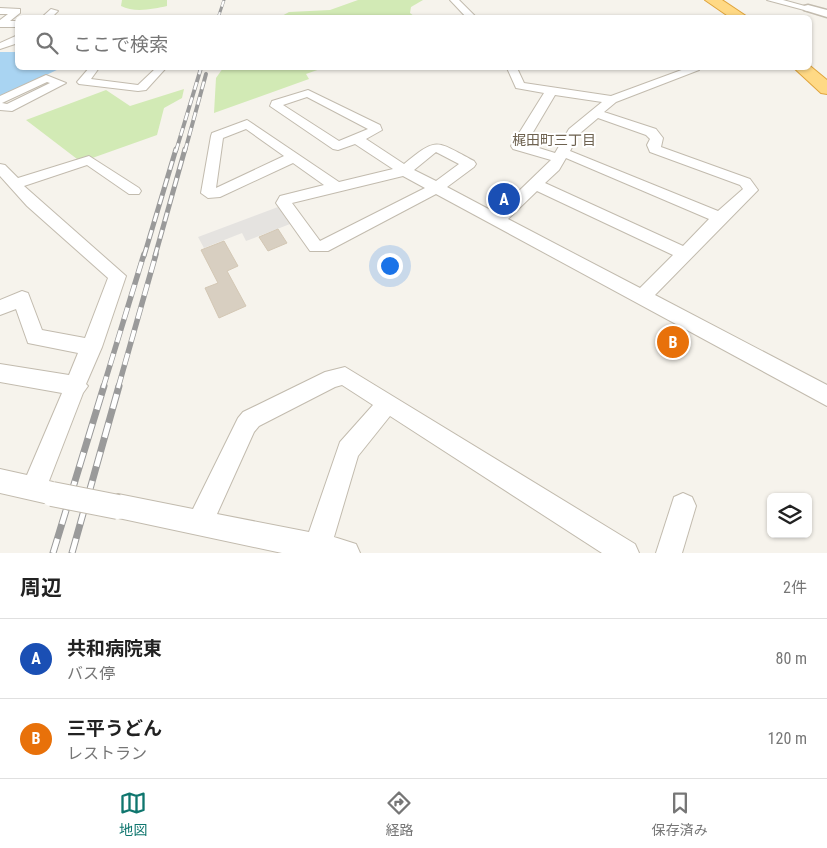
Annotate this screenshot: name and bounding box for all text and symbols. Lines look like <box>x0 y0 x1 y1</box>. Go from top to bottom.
search box <box>15 15 812 70</box>
icon: search <box>33 29 61 57</box>
text: ここで検索 <box>73 33 168 56</box>
district label: 梶田町三丁目 <box>512 132 596 148</box>
pin: A <box>488 180 520 218</box>
your location <box>377 253 403 279</box>
pin: B <box>657 323 689 361</box>
map controls <box>767 493 812 538</box>
button: layers <box>767 493 812 538</box>
text: 周辺 <box>20 576 62 600</box>
text: 2件 <box>783 578 807 597</box>
text: 共和病院東 <box>67 637 162 660</box>
text: A <box>31 649 41 668</box>
text: 80 m <box>775 649 807 668</box>
text: バス停 <box>67 664 115 683</box>
text: 三平うどん <box>67 717 162 740</box>
text: B <box>32 729 40 748</box>
text: 120 m <box>768 729 807 748</box>
text: レストラン <box>67 744 147 763</box>
tab: 地図 <box>119 789 147 839</box>
tab: 経路 <box>385 789 413 839</box>
tab: 保存済み <box>652 789 708 839</box>

